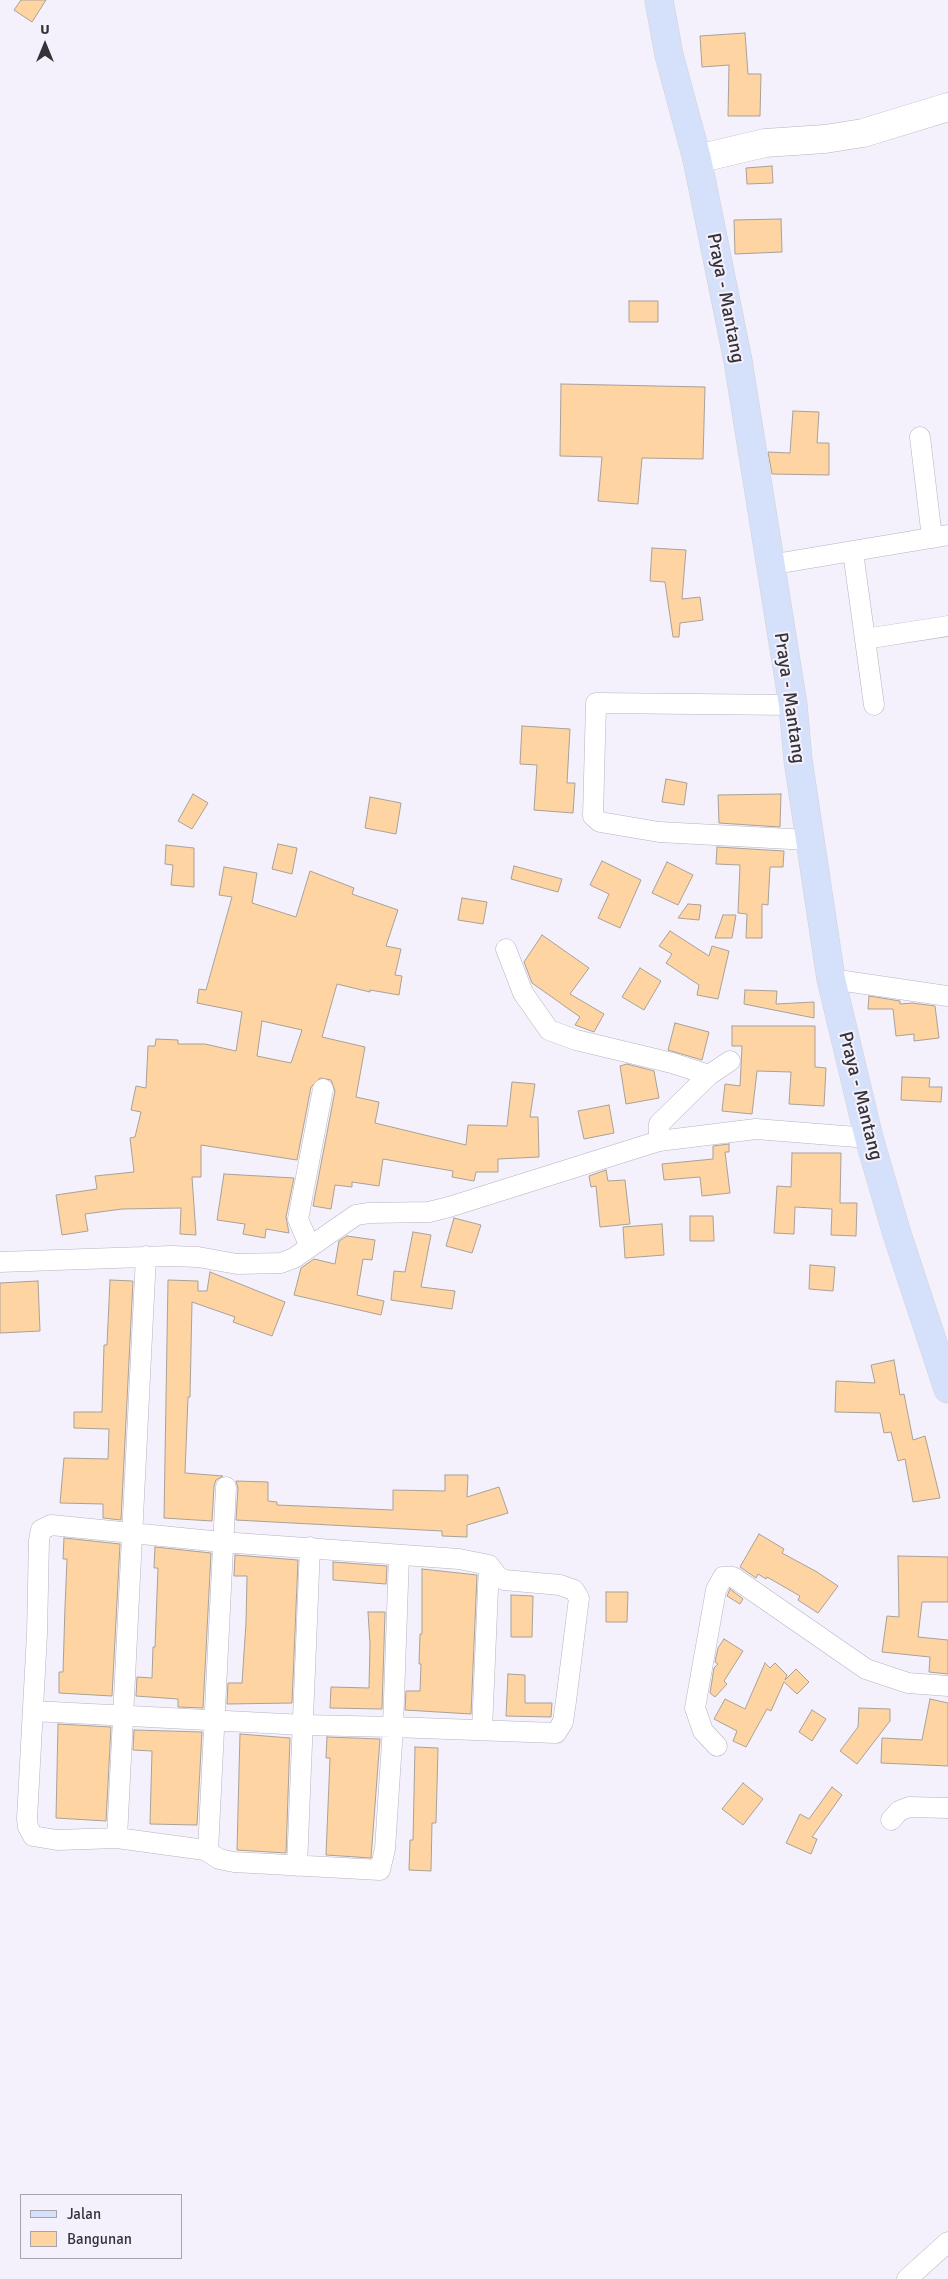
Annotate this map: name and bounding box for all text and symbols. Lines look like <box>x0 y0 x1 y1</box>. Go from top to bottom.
north arrow <box>20 20 70 70</box>
text: U <box>40 21 50 38</box>
street label: Praya - Mantang <box>701 231 749 365</box>
street label: Praya - Mantang <box>769 631 809 765</box>
street label: Praya - Mantang <box>833 1029 887 1163</box>
legend <box>20 2194 182 2259</box>
text: Jalan <box>67 2205 101 2223</box>
text: Bangunan <box>67 2230 132 2248</box>

